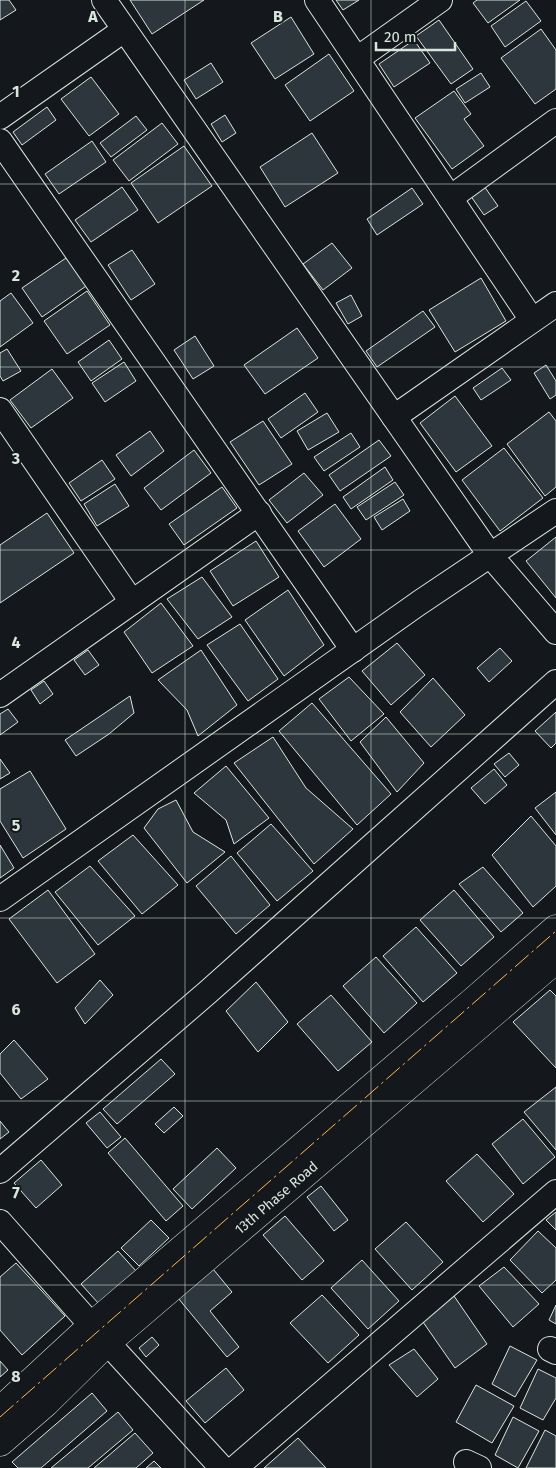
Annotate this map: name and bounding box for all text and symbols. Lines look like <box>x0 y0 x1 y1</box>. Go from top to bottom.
text: A <box>87 7 98 26</box>
text: B <box>273 7 283 26</box>
scale bar <box>376 20 455 52</box>
text: 20 m <box>384 28 417 46</box>
text: 1 <box>12 82 20 101</box>
text: 2 <box>12 266 20 285</box>
text: 3 <box>11 449 20 468</box>
text: 4 <box>11 633 21 652</box>
text: 5 <box>12 816 21 835</box>
text: 6 <box>11 1000 21 1019</box>
street label: 13th Phase Road <box>231 1157 321 1238</box>
text: 7 <box>12 1183 20 1202</box>
text: 8 <box>11 1367 21 1386</box>

